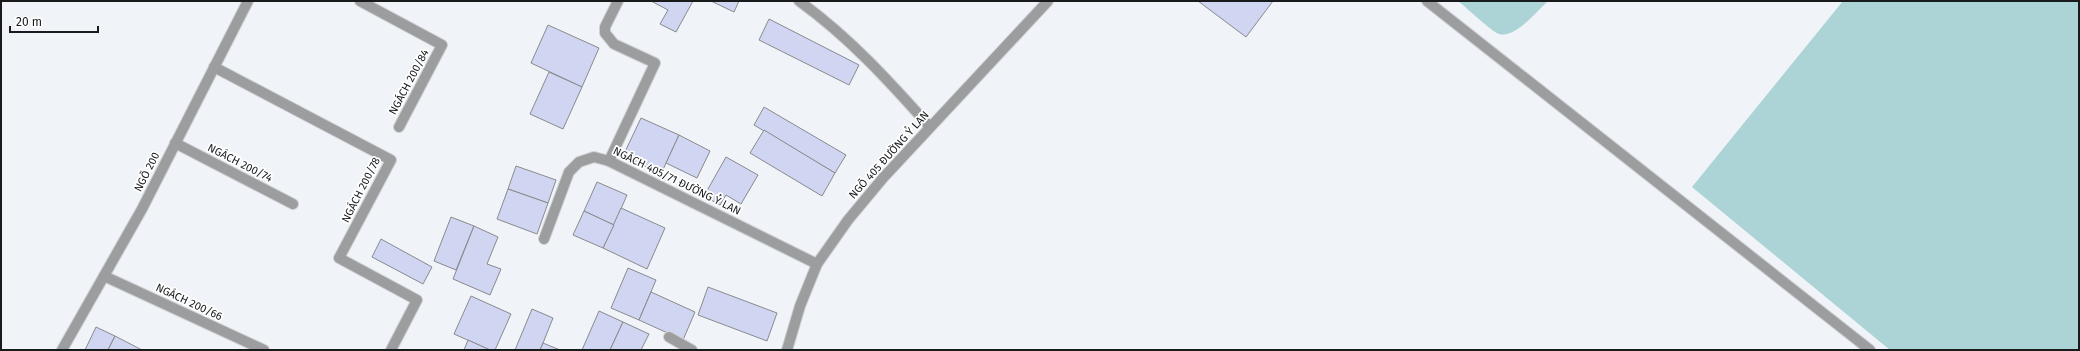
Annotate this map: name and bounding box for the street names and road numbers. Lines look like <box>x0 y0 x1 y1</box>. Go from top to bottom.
street label: NGÁCH 200/84 <box>385 46 432 117</box>
street label: NGÕ 405 ĐƯỜNG Ỷ LAN <box>846 108 932 201</box>
street label: NGÁCH 200/74 <box>205 140 275 185</box>
street label: NGÁCH 405/71 ĐƯỜNG Ỷ LAN <box>611 143 743 218</box>
street label: NGÕ 200 <box>132 150 162 194</box>
street label: NGÁCH 200/78 <box>338 155 383 225</box>
street label: NGÁCH 200/66 <box>154 280 225 323</box>

